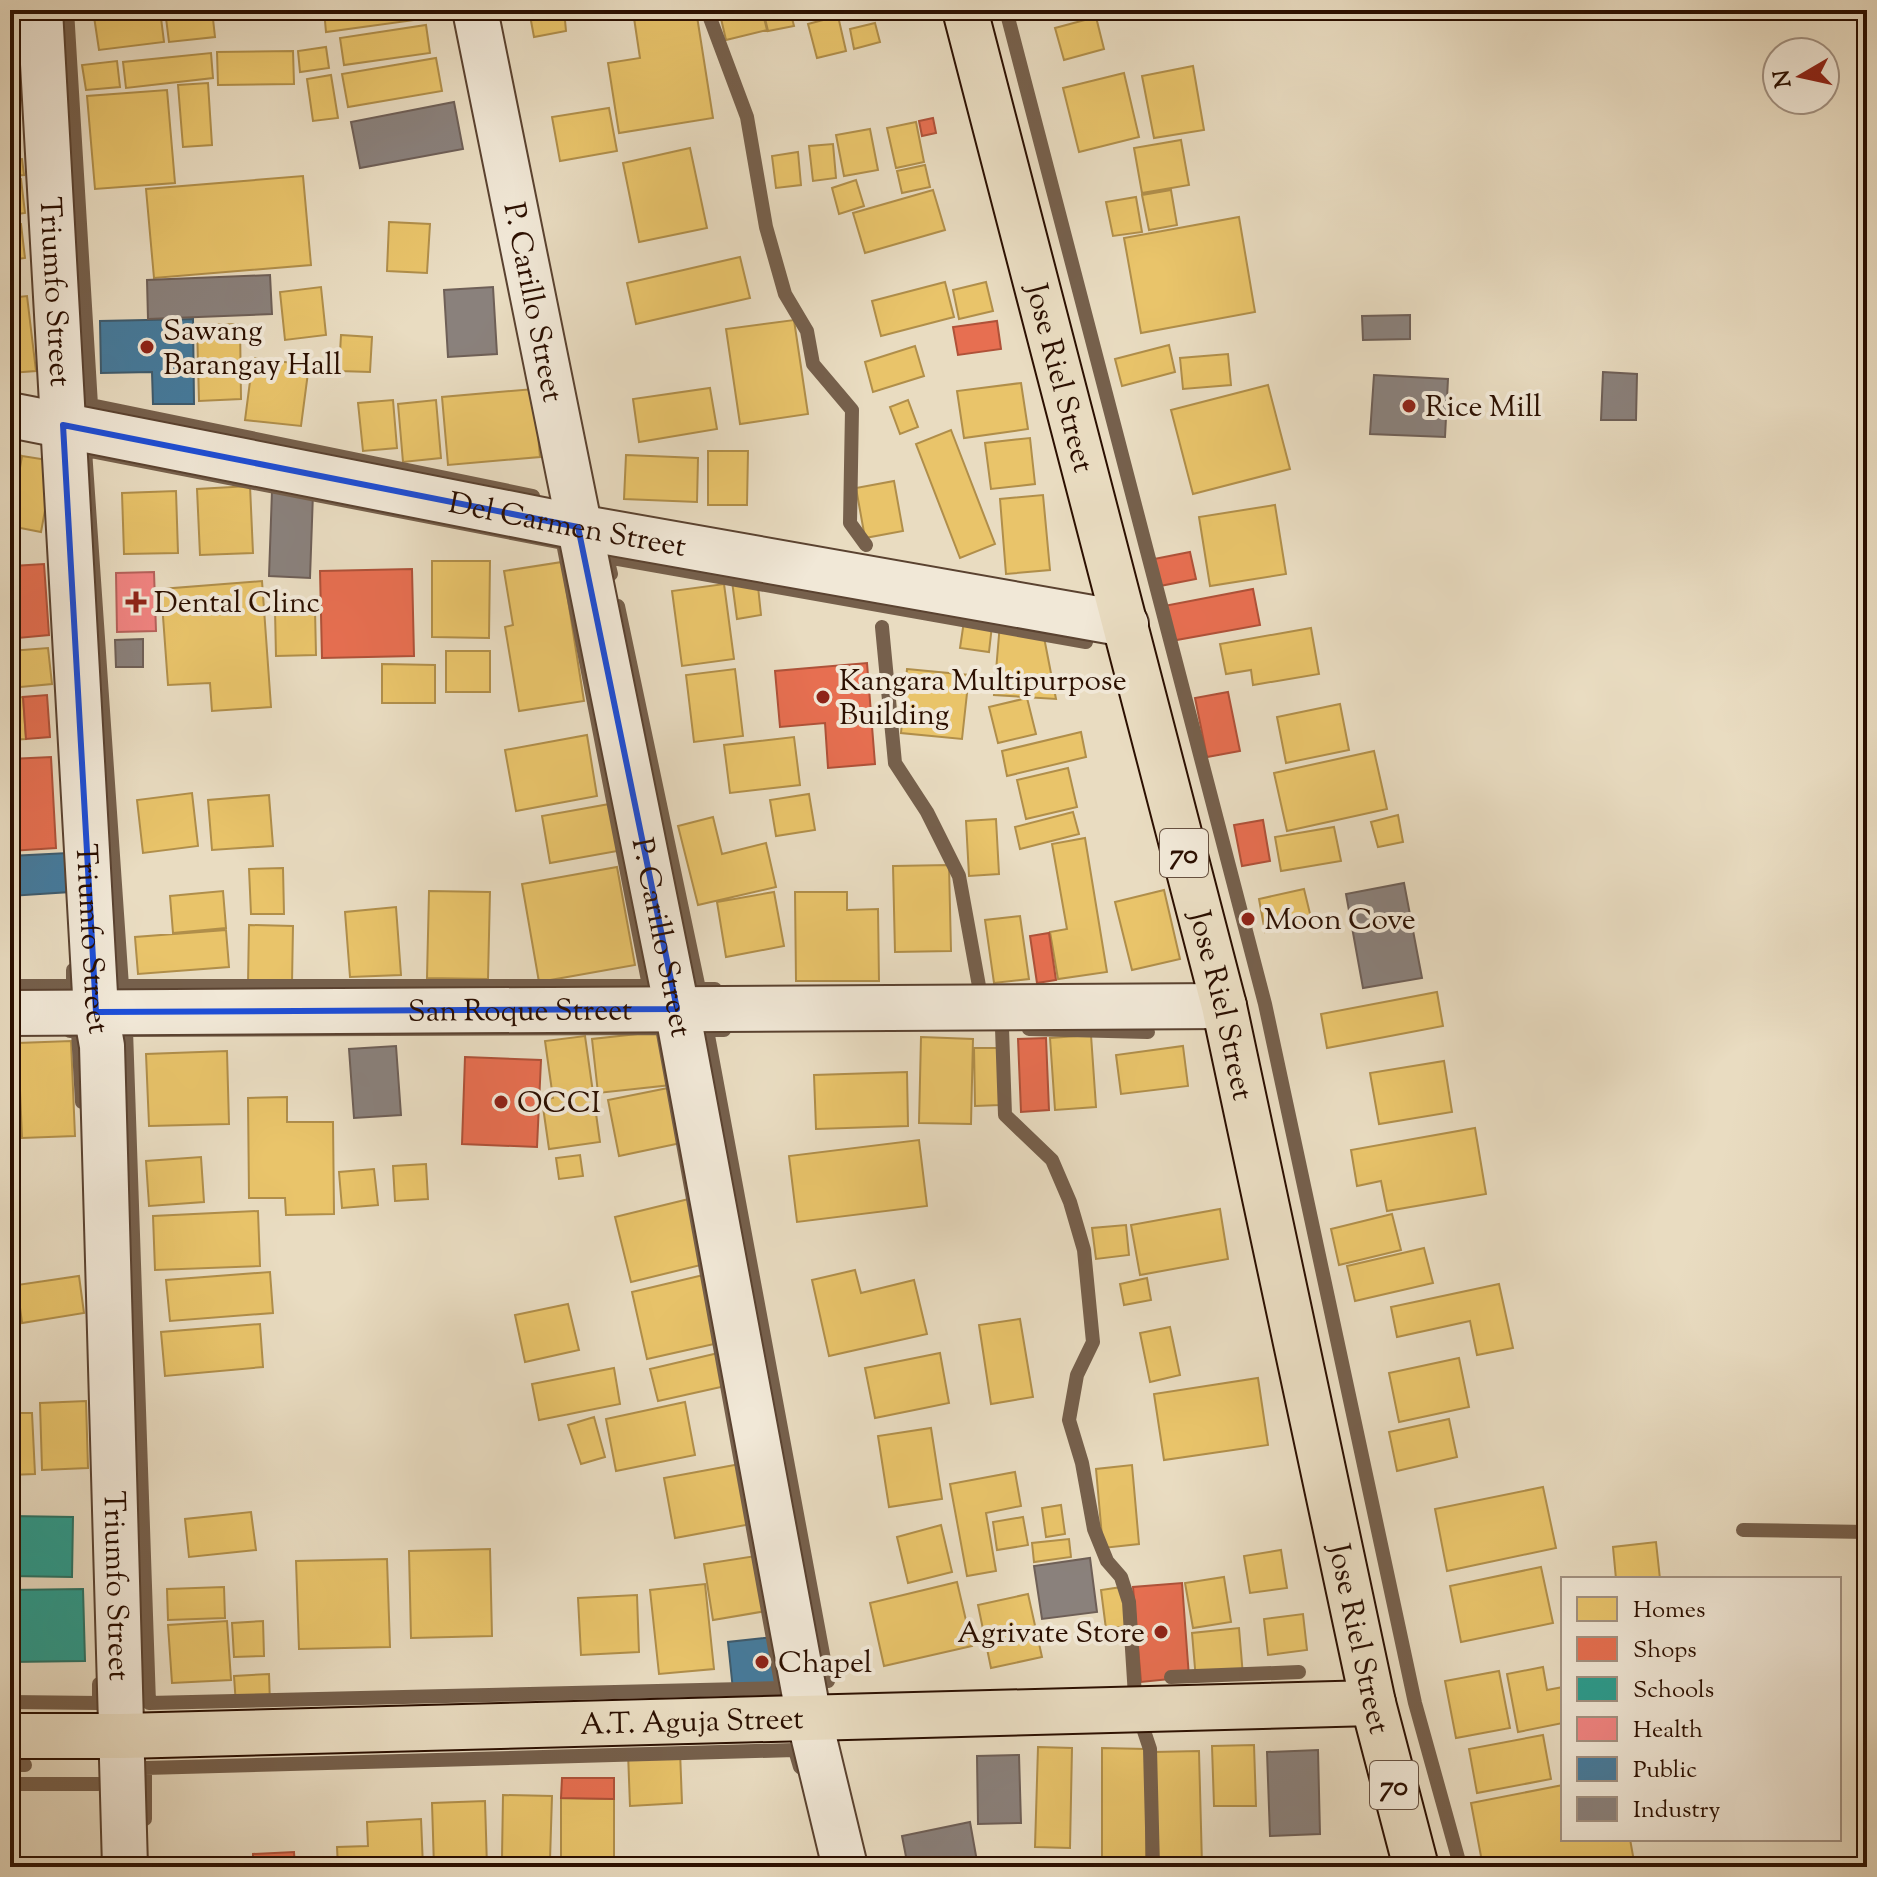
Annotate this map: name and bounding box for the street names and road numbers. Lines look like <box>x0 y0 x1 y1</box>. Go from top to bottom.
street label: Triumfo Street <box>26 196 80 388</box>
street label: P. Carillo Street <box>490 199 573 406</box>
street label: Jose Riel Street <box>1013 277 1103 477</box>
street label: Del Carmen Street <box>444 483 689 570</box>
road number: 70 <box>1160 829 1208 877</box>
street label: P. Carillo Street <box>619 834 701 1041</box>
street label: Triumfo Street <box>63 843 118 1037</box>
street label: Jose Riel Street <box>1176 905 1263 1104</box>
street label: San Roque Street <box>408 990 632 1035</box>
street label: Triumfo Street <box>90 1490 139 1681</box>
street label: Jose Riel Street <box>1315 1538 1399 1739</box>
street label: A.T. Aguja Street <box>580 1699 804 1748</box>
road number: 70 <box>1370 1761 1418 1809</box>

